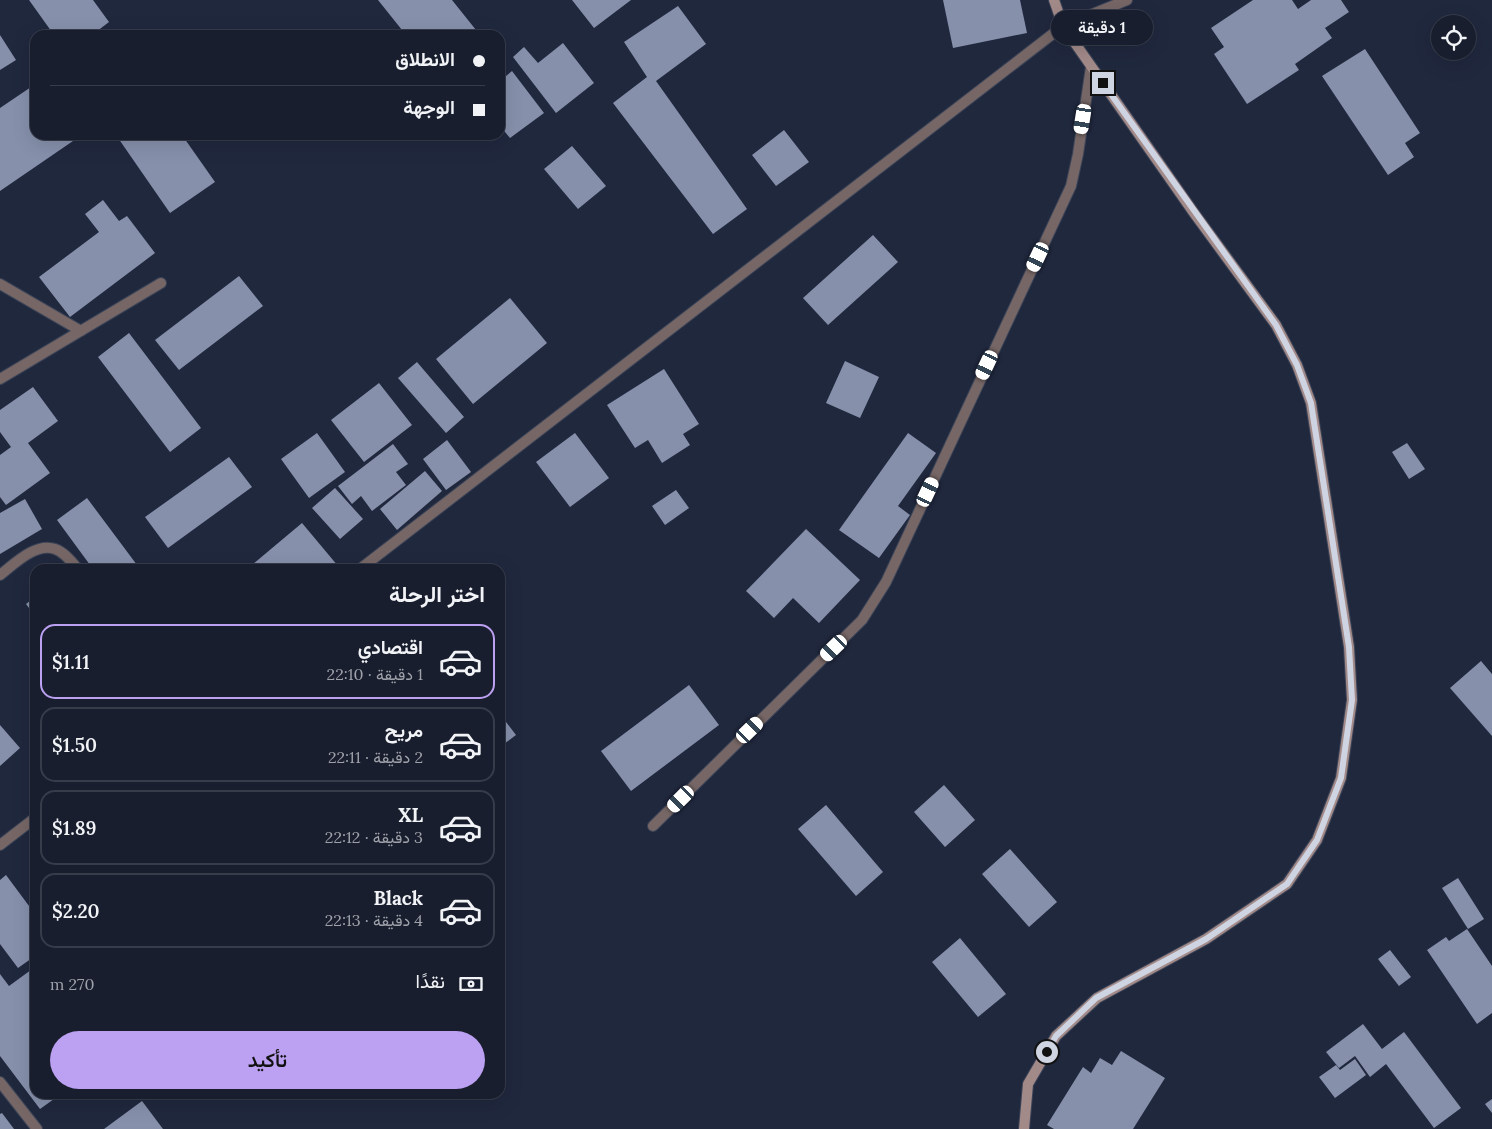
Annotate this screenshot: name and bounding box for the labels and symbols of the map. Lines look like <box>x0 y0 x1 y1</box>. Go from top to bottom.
callout: 1 دقيقة <box>1052 11 1154 46</box>
route end <box>1092 72 1114 94</box>
car <box>1073 103 1092 135</box>
car <box>1024 240 1051 274</box>
car <box>973 348 1000 382</box>
car <box>914 475 941 509</box>
car <box>817 632 850 664</box>
car <box>733 714 766 746</box>
car <box>665 783 696 815</box>
route start <box>1036 1041 1058 1063</box>

